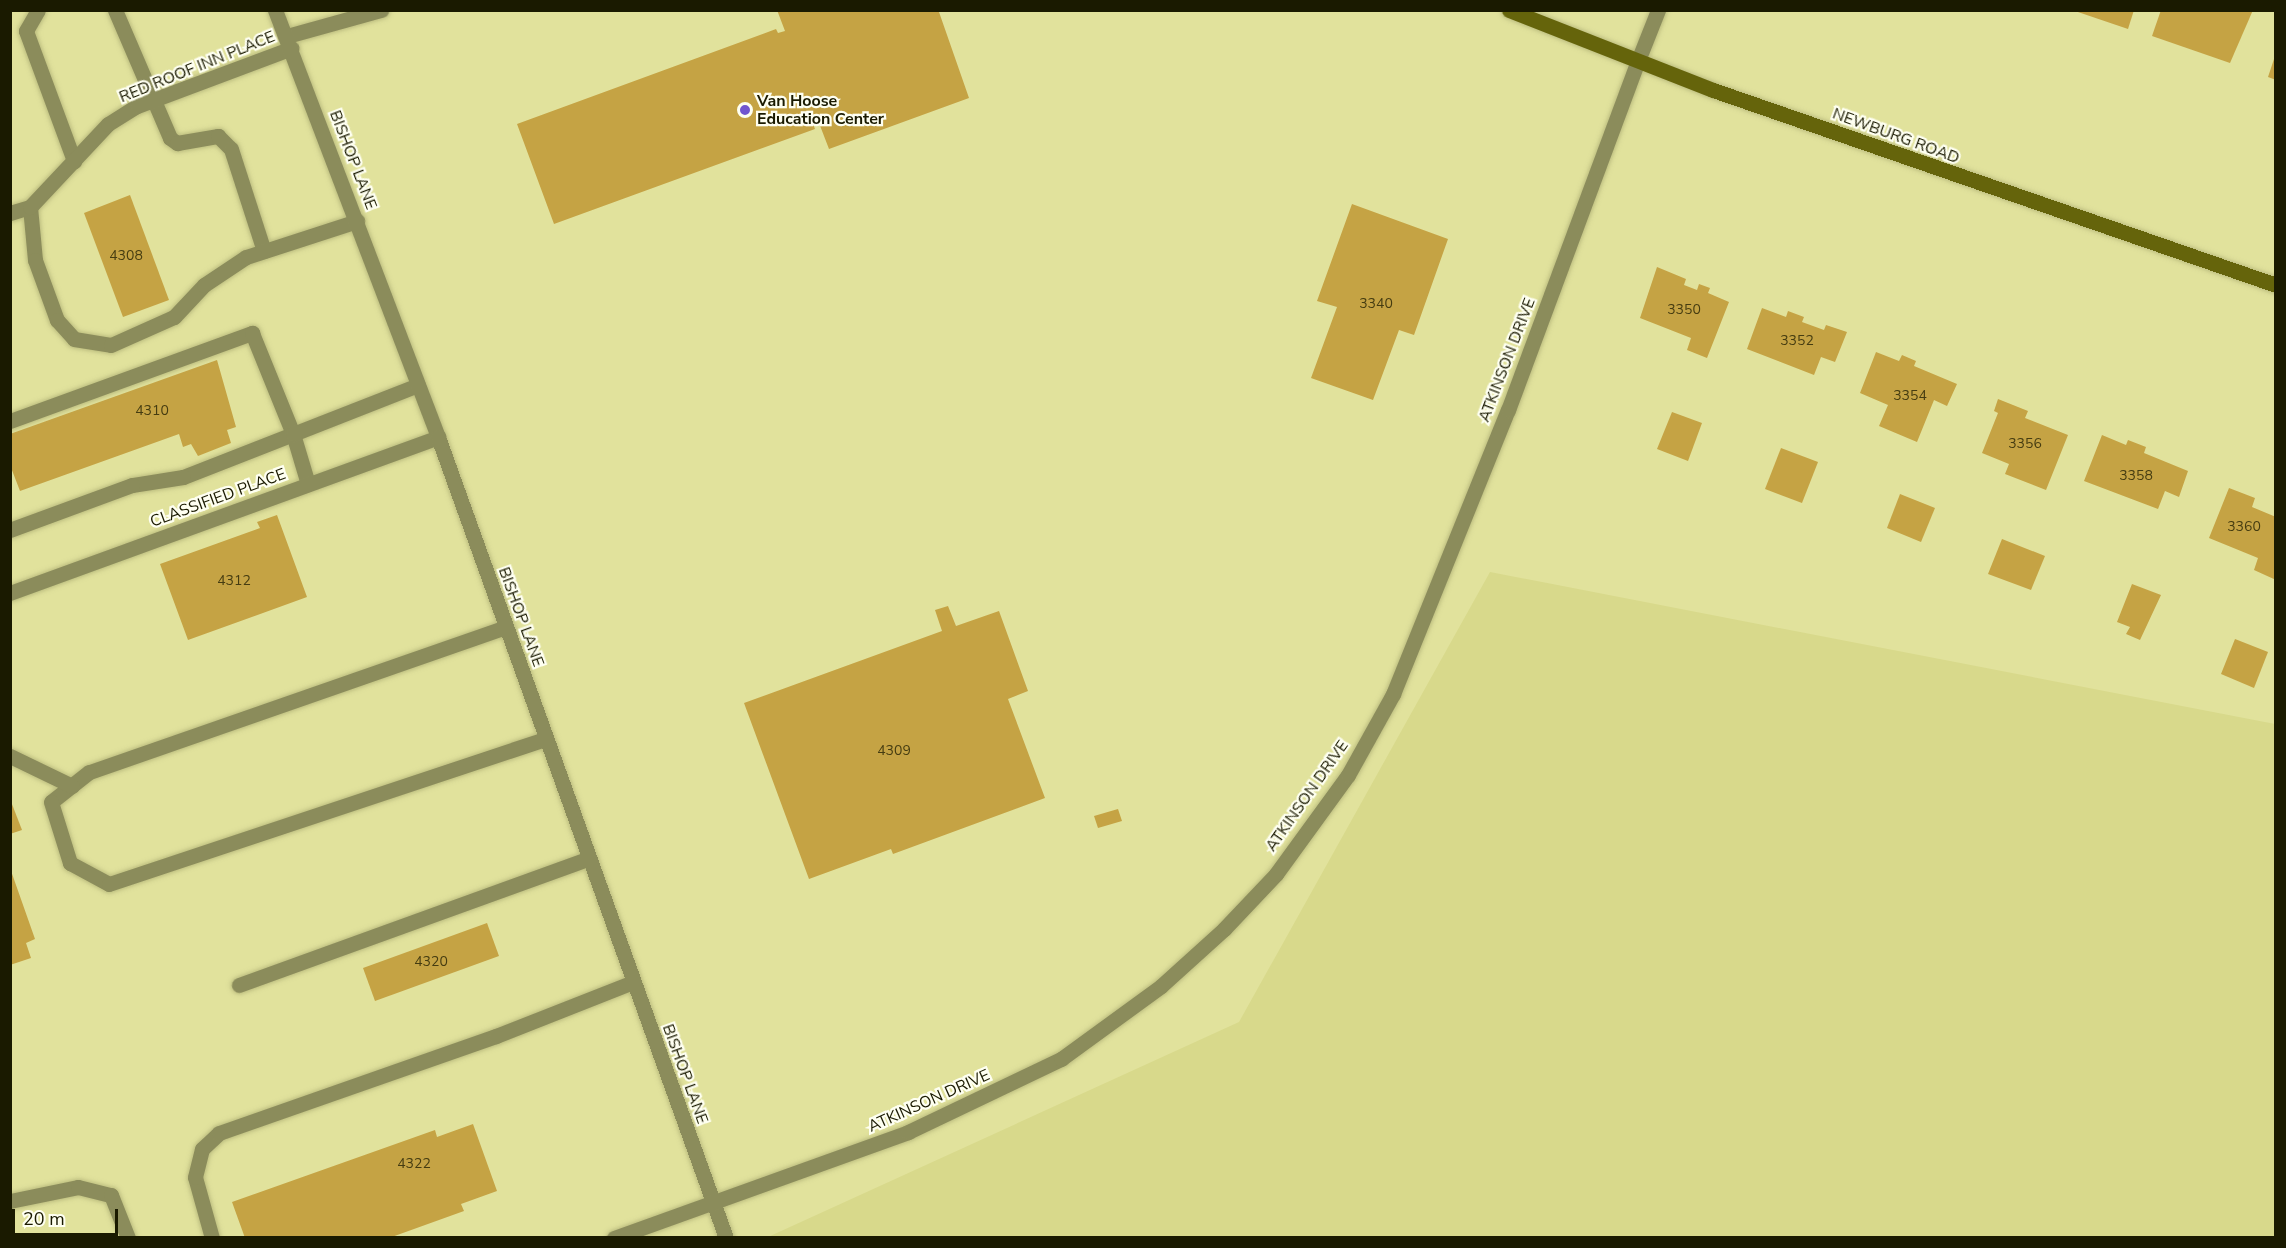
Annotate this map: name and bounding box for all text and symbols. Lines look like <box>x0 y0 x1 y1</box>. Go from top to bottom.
street label: RED ROOF INN PLACE <box>116 27 278 107</box>
place label: Van Hoose Education Center <box>757 91 884 129</box>
marker: Van Hoose Education Center <box>738 103 752 117</box>
street label: NEWBURG ROAD <box>1830 104 1962 168</box>
street label: BISHOP LANE <box>325 108 381 212</box>
house number: 4308 <box>109 248 143 264</box>
street label: ATKINSON DRIVE <box>1475 295 1539 425</box>
house number: 3340 <box>1359 296 1393 312</box>
house number: 3350 <box>1667 302 1701 318</box>
house number: 3352 <box>1780 333 1814 349</box>
house number: 3354 <box>1893 388 1927 404</box>
house number: 4310 <box>135 403 169 419</box>
house number: 3356 <box>2008 436 2042 452</box>
street label: CLASSIFIED PLACE <box>148 465 288 531</box>
house number: 3358 <box>2119 468 2153 484</box>
house number: 3360 <box>2227 519 2261 535</box>
street label: BISHOP LANE <box>494 565 548 669</box>
house number: 4312 <box>217 573 251 589</box>
street label: ATKINSON DRIVE <box>1262 737 1352 855</box>
house number: 4309 <box>877 743 911 759</box>
house number: 4320 <box>414 954 448 970</box>
street label: BISHOP LANE <box>658 1022 712 1126</box>
street label: ATKINSON DRIVE <box>865 1066 993 1136</box>
house number: 4322 <box>397 1156 431 1172</box>
scale bar <box>15 1197 122 1235</box>
text: 20 m <box>23 1207 65 1231</box>

